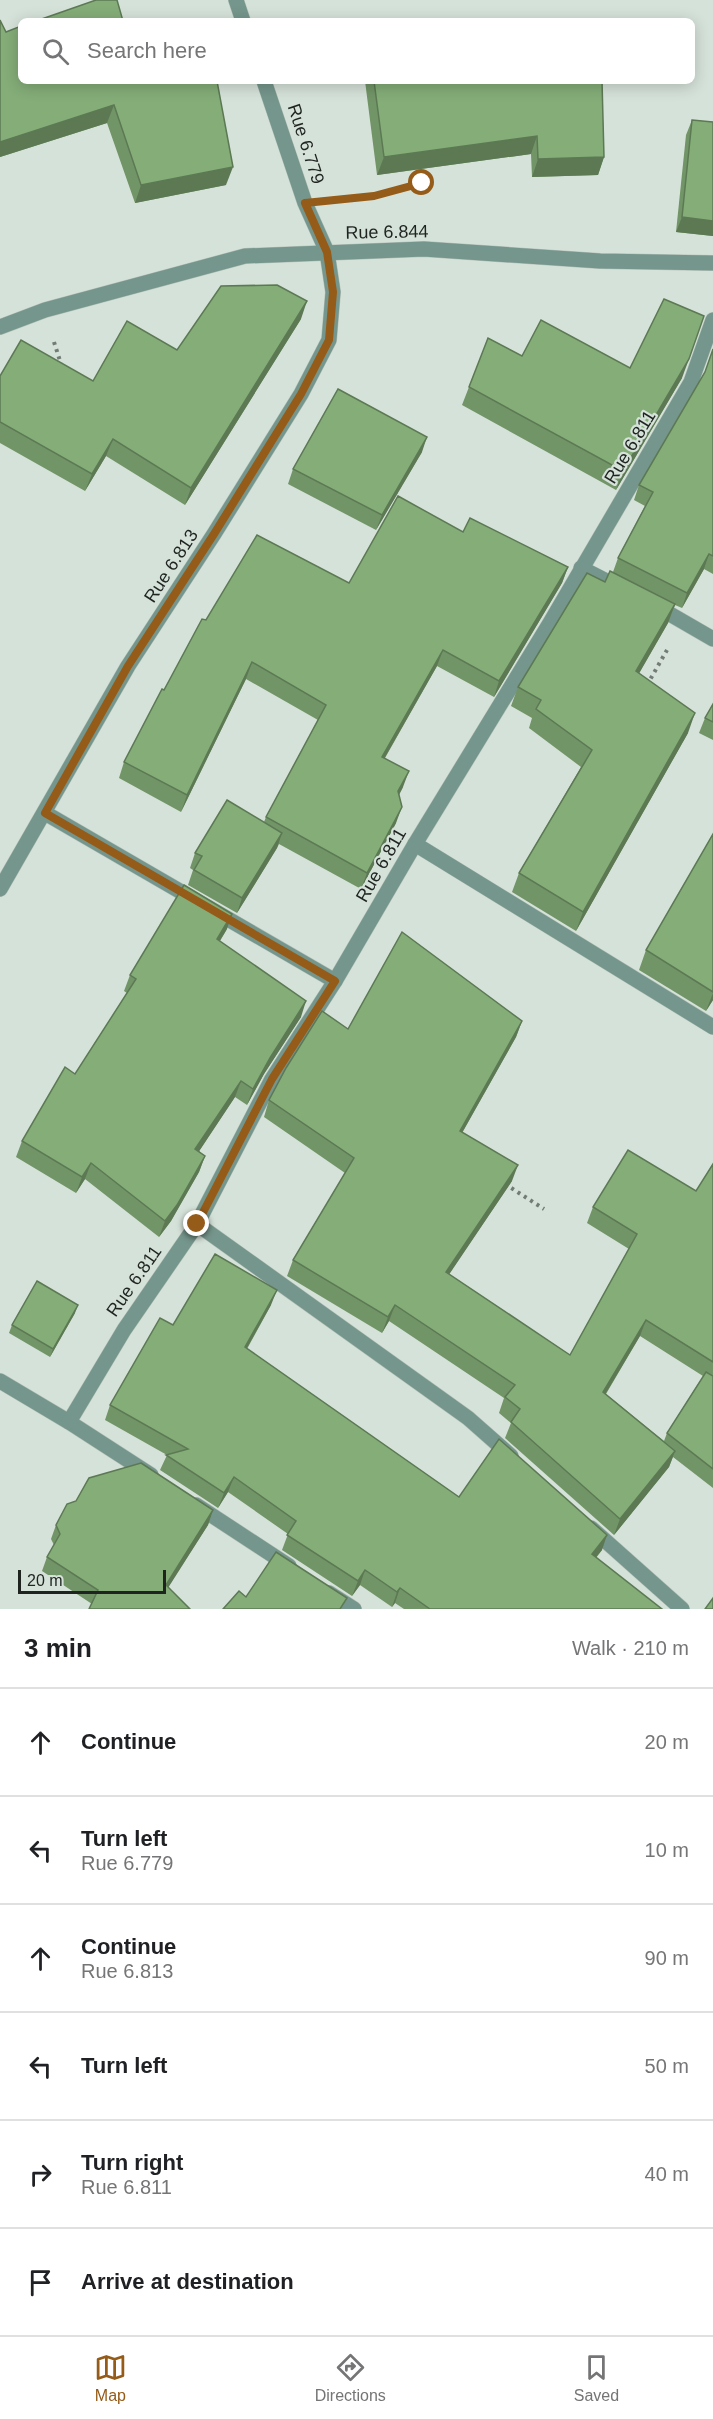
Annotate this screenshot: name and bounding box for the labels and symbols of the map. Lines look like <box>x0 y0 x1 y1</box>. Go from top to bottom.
street label: Rue 6.779 <box>284 101 328 187</box>
route start <box>408 169 434 195</box>
street label: Rue 6.844 <box>345 221 429 243</box>
street label: Rue 6.811 <box>600 407 660 487</box>
street label: Rue 6.813 <box>140 526 202 606</box>
street label: Rue 6.811 <box>352 825 410 905</box>
route end <box>183 1210 209 1236</box>
street label: Rue 6.811 <box>102 1242 166 1320</box>
scale bar <box>18 1567 166 1594</box>

